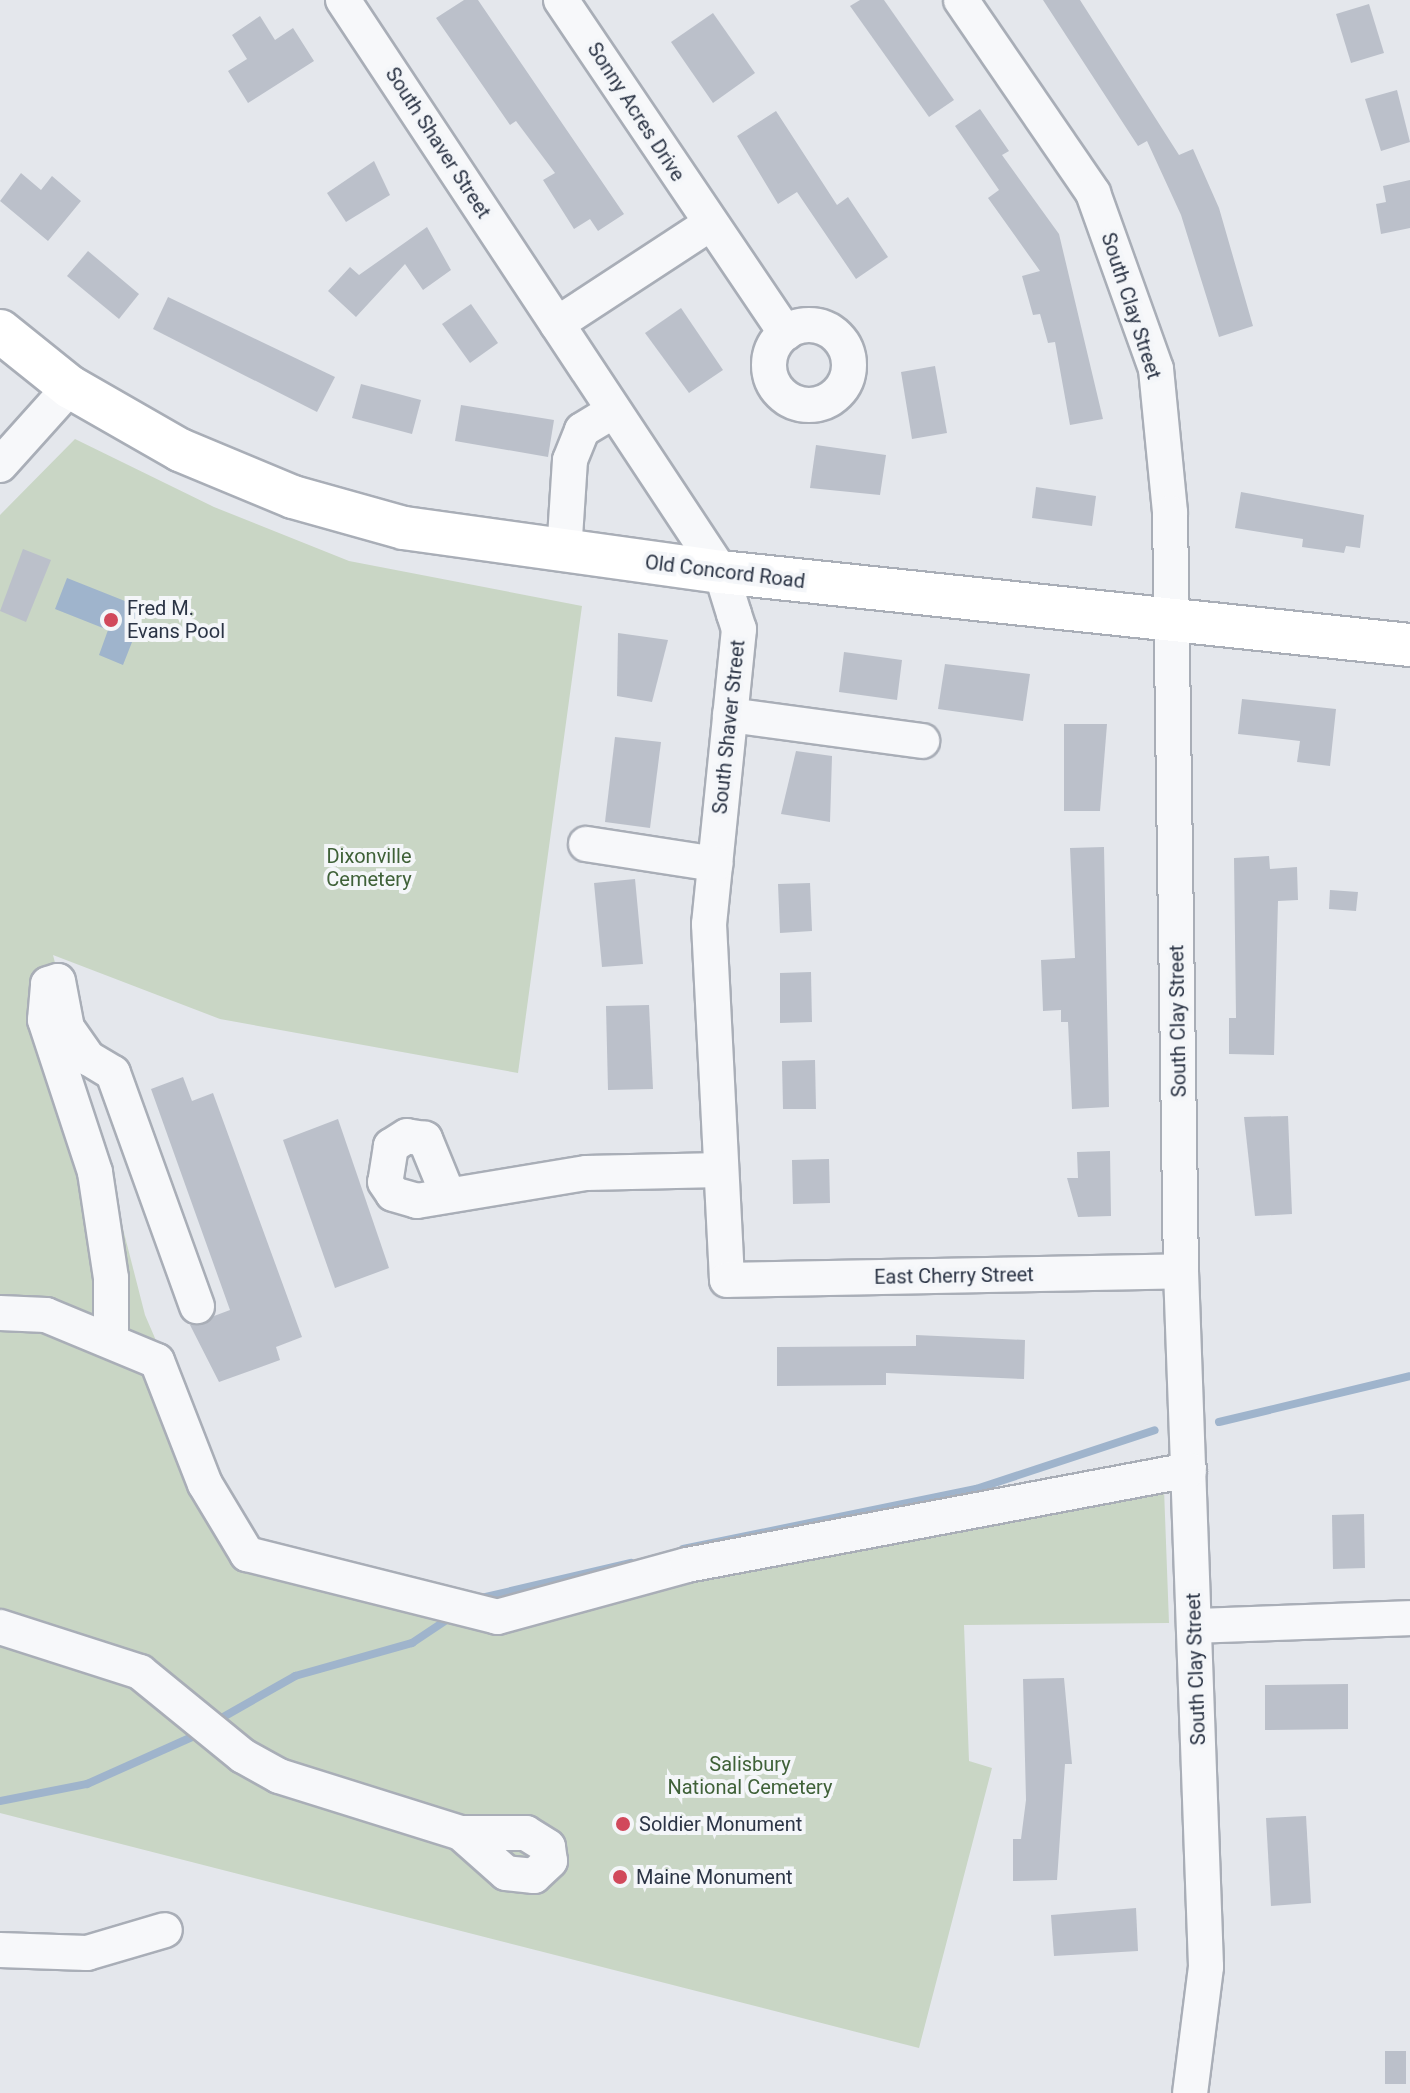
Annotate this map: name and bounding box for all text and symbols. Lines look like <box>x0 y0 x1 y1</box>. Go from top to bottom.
street label: Sonny Acres Drive <box>582 38 690 186</box>
street label: South Shaver Street <box>380 63 496 223</box>
street label: South Clay Street <box>1096 230 1166 382</box>
street label: Old Concord Road <box>644 550 806 594</box>
place label: Fred M. Evans Pool <box>127 596 225 643</box>
marker: Fred M. Evans Pool <box>102 611 120 629</box>
street label: South Shaver Street <box>708 639 750 815</box>
park label: Dixonville Cemetery <box>326 844 412 891</box>
street label: South Clay Street <box>1165 944 1191 1098</box>
street label: East Cherry Street <box>874 1263 1034 1289</box>
street label: South Clay Street <box>1181 1592 1211 1746</box>
park label: Salisbury National Cemetery <box>667 1753 833 1800</box>
place label: Soldier Monument <box>639 1812 802 1836</box>
marker: Soldier Monument <box>614 1815 632 1833</box>
place label: Maine Monument <box>636 1865 792 1889</box>
marker: Maine Monument <box>611 1868 629 1886</box>

